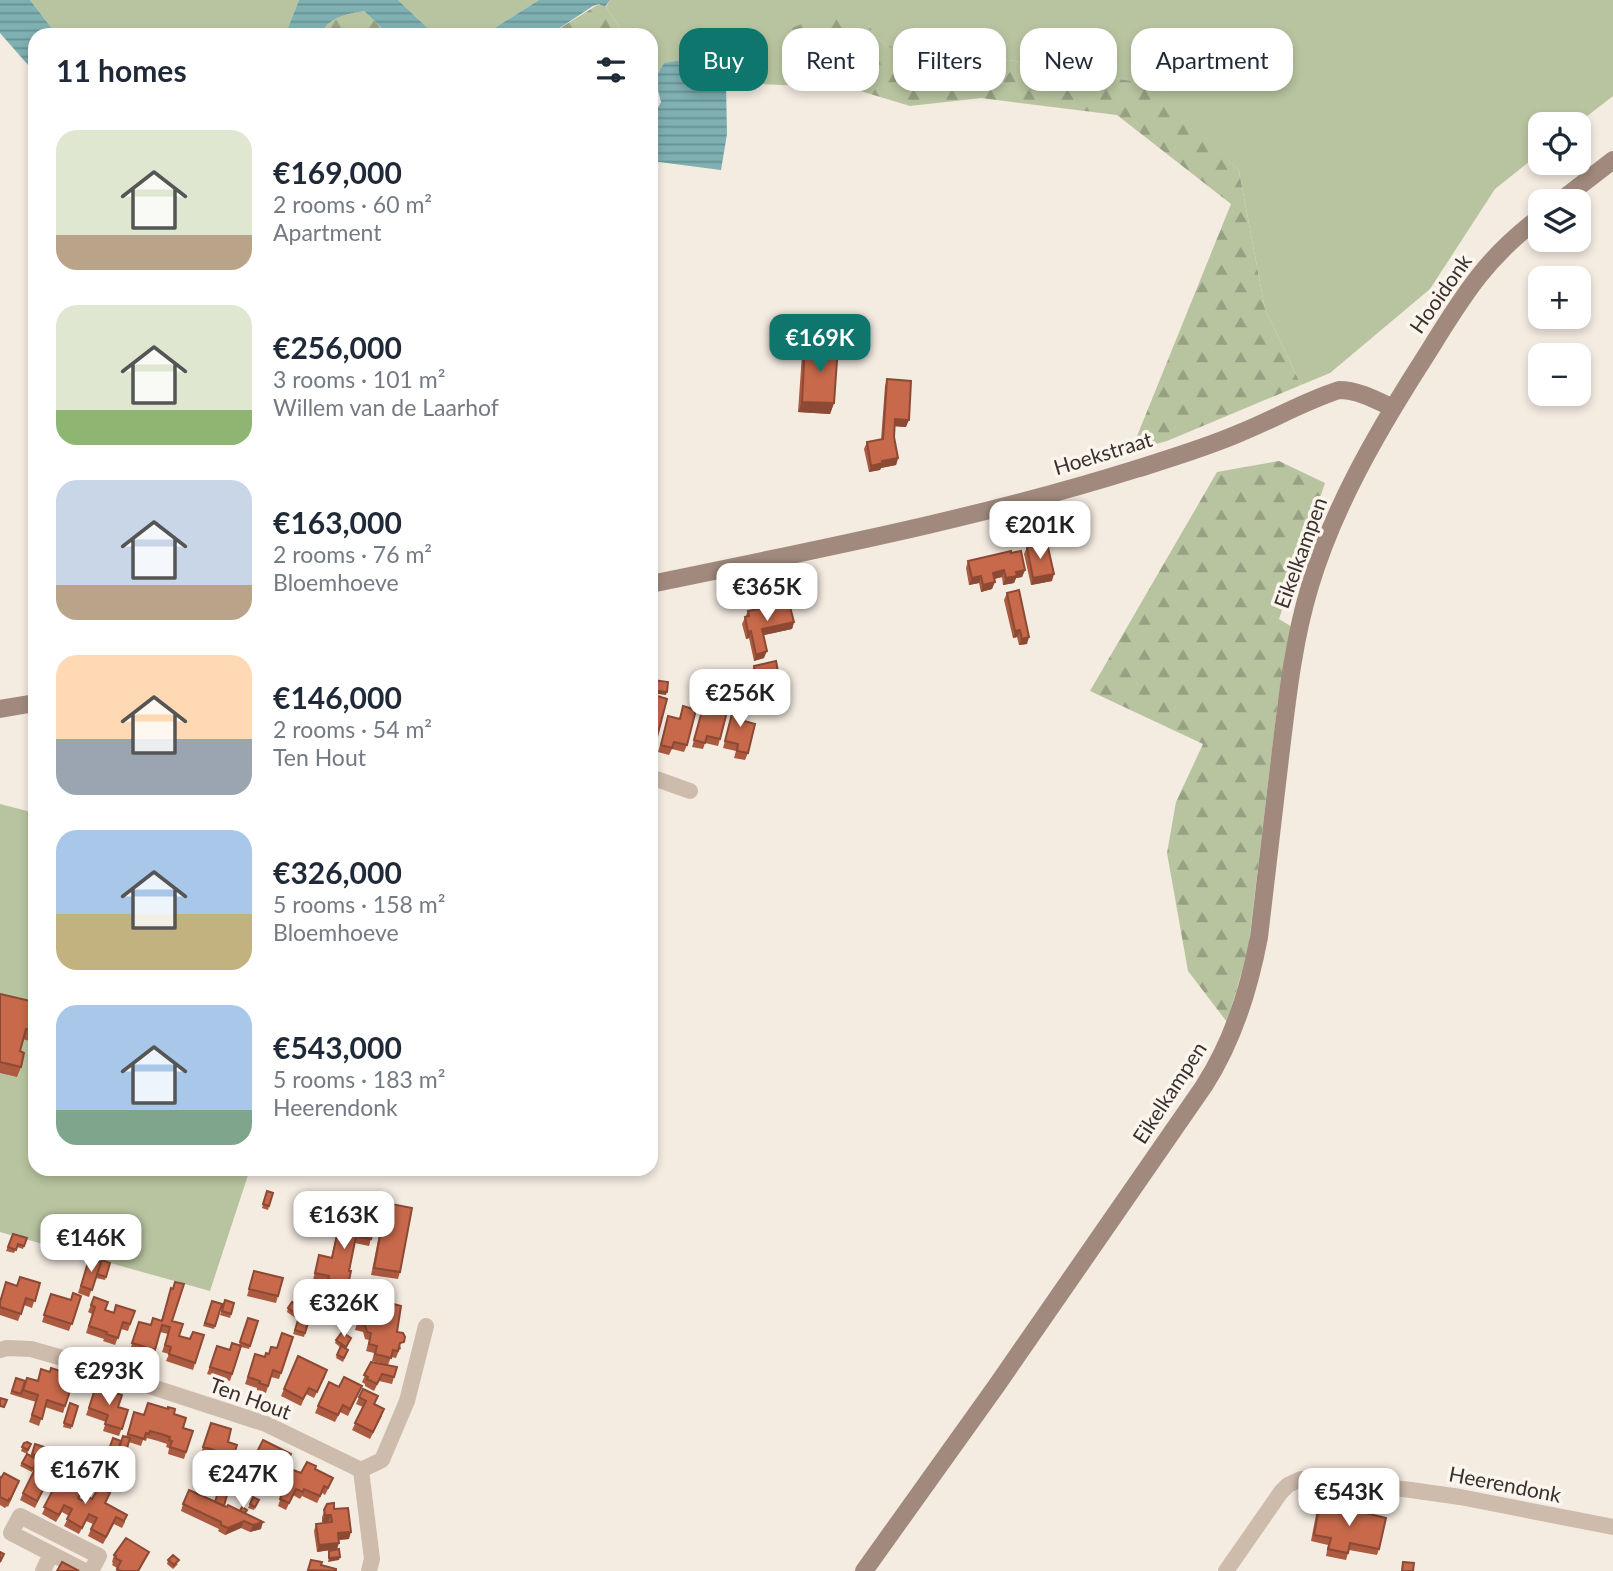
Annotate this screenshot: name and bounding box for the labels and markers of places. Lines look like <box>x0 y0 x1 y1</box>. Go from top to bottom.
pin: €169K <box>771 314 869 374</box>
pin: €201K <box>991 502 1089 561</box>
pin: €365K <box>718 564 816 623</box>
pin: €256K <box>691 670 789 729</box>
pin: €163K <box>295 1192 393 1251</box>
pin: €146K <box>42 1214 140 1274</box>
pin: €326K <box>295 1280 393 1339</box>
pin: €293K <box>60 1348 158 1407</box>
pin: €167K <box>36 1446 134 1506</box>
pin: €247K <box>194 1450 292 1510</box>
pin: €543K <box>1300 1468 1398 1528</box>

